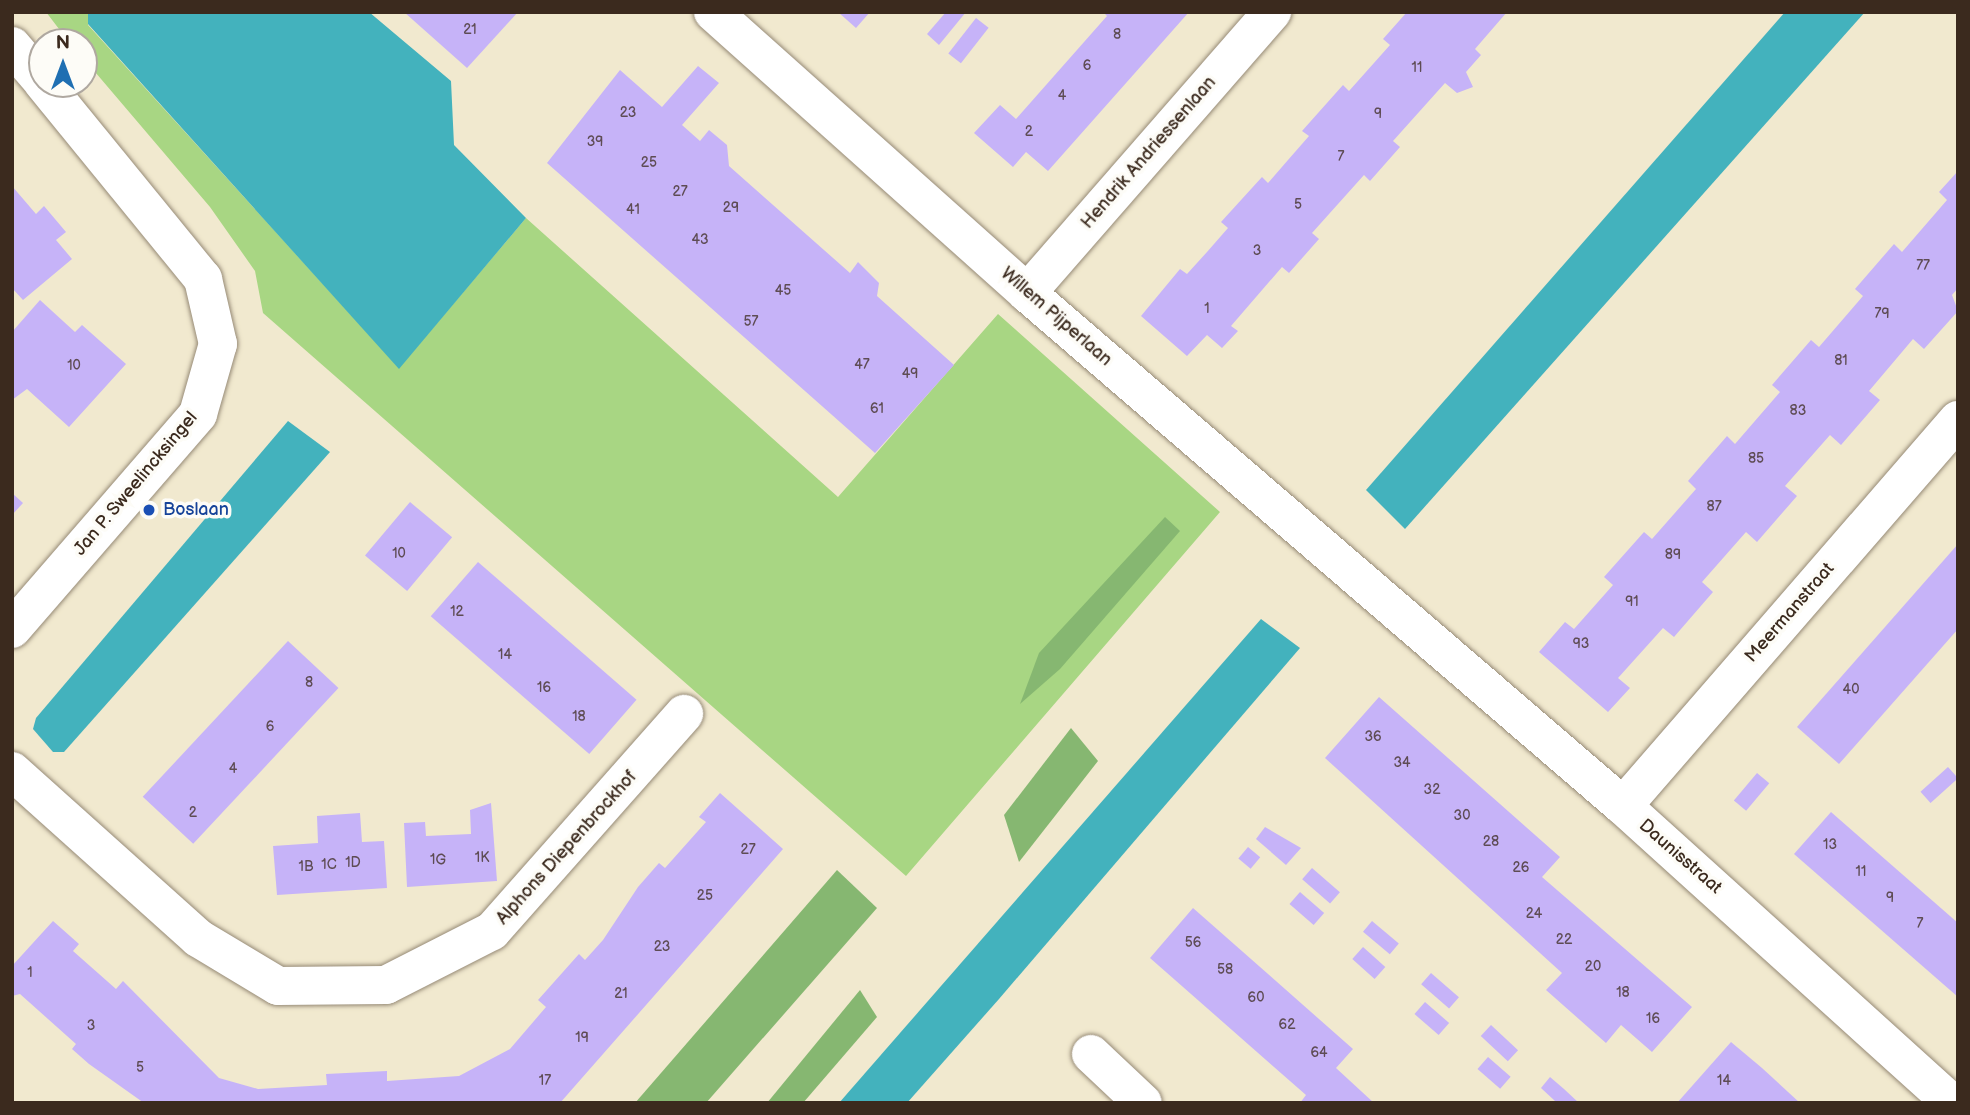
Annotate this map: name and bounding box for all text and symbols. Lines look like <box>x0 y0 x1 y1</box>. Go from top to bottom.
house number: 21 <box>463 22 477 38</box>
house number: 8 <box>1113 27 1121 43</box>
north arrow <box>28 28 98 98</box>
text: N <box>56 32 70 55</box>
house number: 6 <box>1083 58 1091 74</box>
house number: 11 <box>1412 60 1422 76</box>
street label: Hendrik Andriessenlaan <box>1077 72 1221 234</box>
house number: 4 <box>1058 88 1066 104</box>
house number: 23 <box>620 105 636 121</box>
house number: 9 <box>1374 106 1382 122</box>
house number: 2 <box>1025 124 1033 140</box>
house number: 39 <box>587 134 603 150</box>
house number: 7 <box>1338 149 1344 165</box>
house number: 25 <box>641 155 657 171</box>
house number: 27 <box>672 184 688 200</box>
house number: 5 <box>1294 197 1302 213</box>
house number: 29 <box>723 200 739 216</box>
house number: 41 <box>626 202 640 218</box>
house number: 43 <box>691 232 709 248</box>
house number: 3 <box>1253 243 1261 259</box>
house number: 77 <box>1916 258 1930 274</box>
street label: Willem Pijperlaan <box>996 263 1116 371</box>
house number: 45 <box>775 283 791 299</box>
house number: 1 <box>1204 301 1210 317</box>
house number: 79 <box>1875 306 1889 322</box>
house number: 57 <box>744 314 758 330</box>
house number: 81 <box>1834 353 1848 369</box>
house number: 47 <box>854 357 870 373</box>
house number: 10 <box>67 358 81 374</box>
house number: 49 <box>902 366 918 382</box>
house number: 61 <box>870 401 884 417</box>
house number: 83 <box>1790 403 1806 419</box>
street label: Jan P. Sweelincksingel <box>69 408 203 560</box>
house number: 85 <box>1748 451 1764 467</box>
place label: Boslaan <box>163 499 229 521</box>
house number: 87 <box>1706 499 1722 515</box>
marker: Boslaan <box>141 502 157 518</box>
house number: 10 <box>392 546 406 562</box>
house number: 89 <box>1665 547 1681 563</box>
street label: Meermanstraat <box>1741 559 1839 667</box>
house number: 91 <box>1625 594 1639 610</box>
house number: 12 <box>450 604 464 620</box>
house number: 93 <box>1573 636 1589 652</box>
house number: 14 <box>498 647 512 663</box>
house number: 8 <box>305 675 313 691</box>
house number: 16 <box>537 680 551 696</box>
house number: 40 <box>1843 682 1859 698</box>
house number: 18 <box>572 709 586 725</box>
house number: 6 <box>266 719 274 735</box>
house number: 36 <box>1364 729 1382 745</box>
house number: 34 <box>1393 755 1411 771</box>
house number: 4 <box>229 761 237 777</box>
street label: Alphons Diepenbrockhof <box>492 767 642 929</box>
house number: 32 <box>1424 782 1440 798</box>
house number: 2 <box>189 805 197 821</box>
house number: 30 <box>1454 808 1470 824</box>
street label: Daunisstraat <box>1634 815 1726 899</box>
house number: 28 <box>1483 834 1499 850</box>
house number: 13 <box>1823 837 1837 853</box>
house number: 27 <box>740 842 756 858</box>
house number: 1K <box>475 850 489 866</box>
house number: 1G <box>430 852 446 868</box>
house number: 1D <box>345 855 361 871</box>
house number: 1C <box>321 857 337 873</box>
house number: 1B <box>298 859 314 875</box>
house number: 26 <box>1513 860 1529 876</box>
house number: 11 <box>1856 864 1866 880</box>
house number: 25 <box>697 888 713 904</box>
house number: 9 <box>1886 890 1894 906</box>
house number: 24 <box>1526 906 1542 922</box>
house number: 7 <box>1917 916 1923 932</box>
house number: 22 <box>1556 932 1572 948</box>
house number: 56 <box>1185 935 1201 951</box>
house number: 23 <box>654 939 670 955</box>
house number: 20 <box>1585 959 1601 975</box>
house number: 58 <box>1217 962 1233 978</box>
house number: 1 <box>27 965 33 981</box>
house number: 18 <box>1616 985 1630 1001</box>
house number: 21 <box>614 986 628 1002</box>
house number: 60 <box>1248 990 1264 1006</box>
house number: 16 <box>1646 1011 1660 1027</box>
house number: 62 <box>1279 1017 1295 1033</box>
house number: 3 <box>87 1018 95 1034</box>
house number: 19 <box>575 1030 589 1046</box>
house number: 64 <box>1310 1045 1328 1061</box>
house number: 5 <box>136 1060 144 1076</box>
house number: 17 <box>539 1073 551 1089</box>
house number: 14 <box>1717 1073 1731 1089</box>

